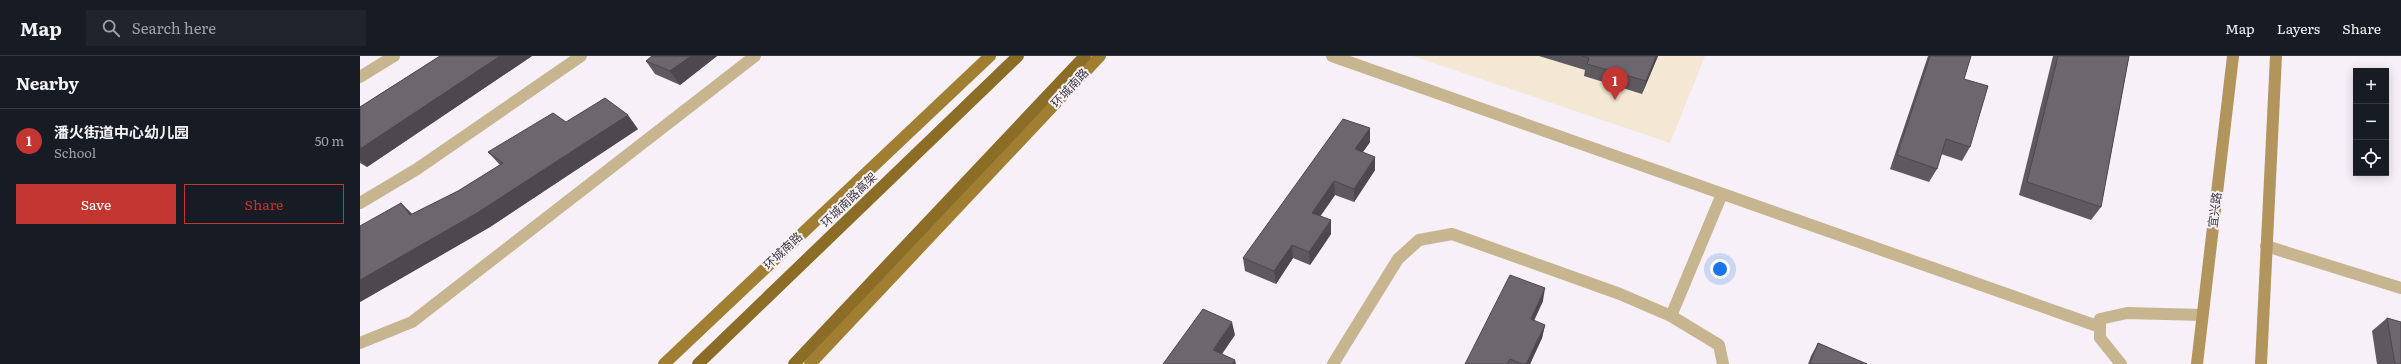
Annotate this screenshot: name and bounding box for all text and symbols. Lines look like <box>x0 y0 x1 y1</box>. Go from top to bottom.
search box <box>86 10 366 46</box>
text: Map <box>20 14 62 42</box>
text: Search here <box>132 16 216 39</box>
icon: search <box>100 17 122 39</box>
text: Map <box>2225 18 2255 38</box>
text: Layers <box>2277 18 2320 38</box>
text: Share <box>2342 18 2381 38</box>
street label: 环城南路 <box>1046 64 1092 111</box>
pin: 1 <box>1602 67 1628 100</box>
map controls <box>2353 68 2389 176</box>
button: + <box>2353 68 2389 104</box>
text: Nearby <box>16 70 79 95</box>
button: − <box>2353 104 2389 140</box>
text: 潘火街道中心幼儿园 <box>54 120 189 143</box>
text: 1 <box>26 131 32 150</box>
text: 50 m <box>315 131 344 150</box>
button: locate <box>2353 140 2389 176</box>
text: School <box>54 143 96 162</box>
street label: 环城南路高架 <box>816 168 880 231</box>
button: Save <box>16 184 176 224</box>
button: Share <box>184 184 344 224</box>
street label: 宜兴路 <box>2203 191 2225 229</box>
street label: 环城南路 <box>759 227 806 273</box>
your location <box>1710 259 1730 279</box>

